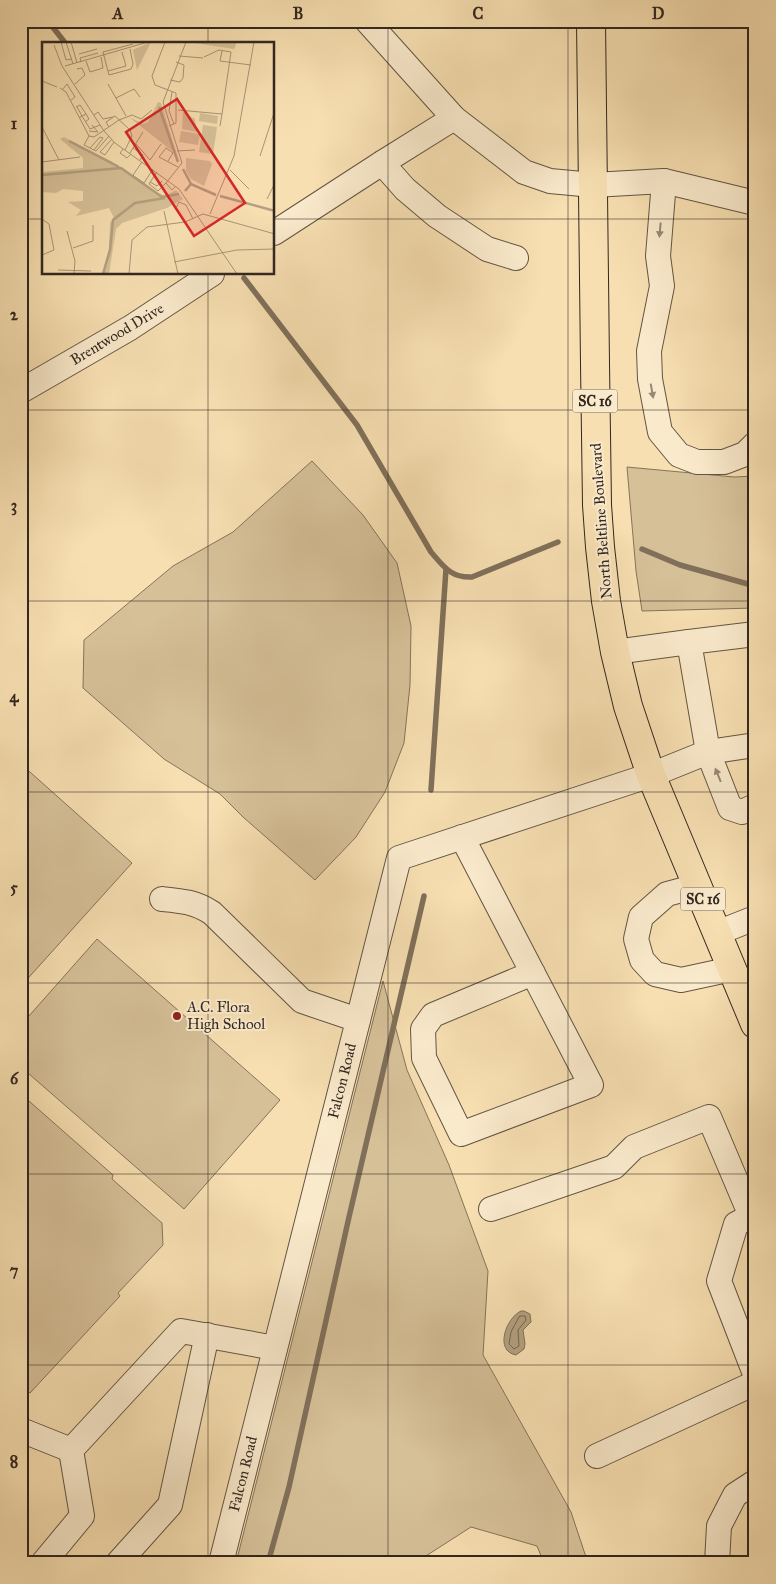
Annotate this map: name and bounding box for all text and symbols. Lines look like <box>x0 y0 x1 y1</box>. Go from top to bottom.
text: A <box>112 4 124 23</box>
text: B <box>293 4 303 23</box>
text: C <box>473 4 484 23</box>
text: D <box>652 4 665 23</box>
inset map <box>42 42 275 275</box>
text: 1 <box>11 114 18 133</box>
one-way arrow <box>655 222 663 238</box>
street label: Brentwood Drive <box>67 299 167 369</box>
text: 2 <box>10 305 19 324</box>
one-way arrow <box>649 383 657 399</box>
road number: SC 16 <box>572 390 618 412</box>
street label: North Beltline Boulevard <box>587 442 615 600</box>
text: 3 <box>11 496 17 516</box>
text: 4 <box>10 687 20 707</box>
one-way arrow <box>714 768 721 783</box>
text: 5 <box>10 878 18 897</box>
road number: SC 16 <box>680 888 726 911</box>
place label: A.C. Flora High School <box>186 998 266 1033</box>
marker: A.C. Flora High School <box>171 1010 183 1022</box>
street label: Falcon Road <box>324 1041 360 1121</box>
text: 6 <box>10 1069 19 1088</box>
text: 7 <box>10 1261 19 1280</box>
street label: Falcon Road <box>225 1434 261 1514</box>
text: 8 <box>10 1452 18 1471</box>

